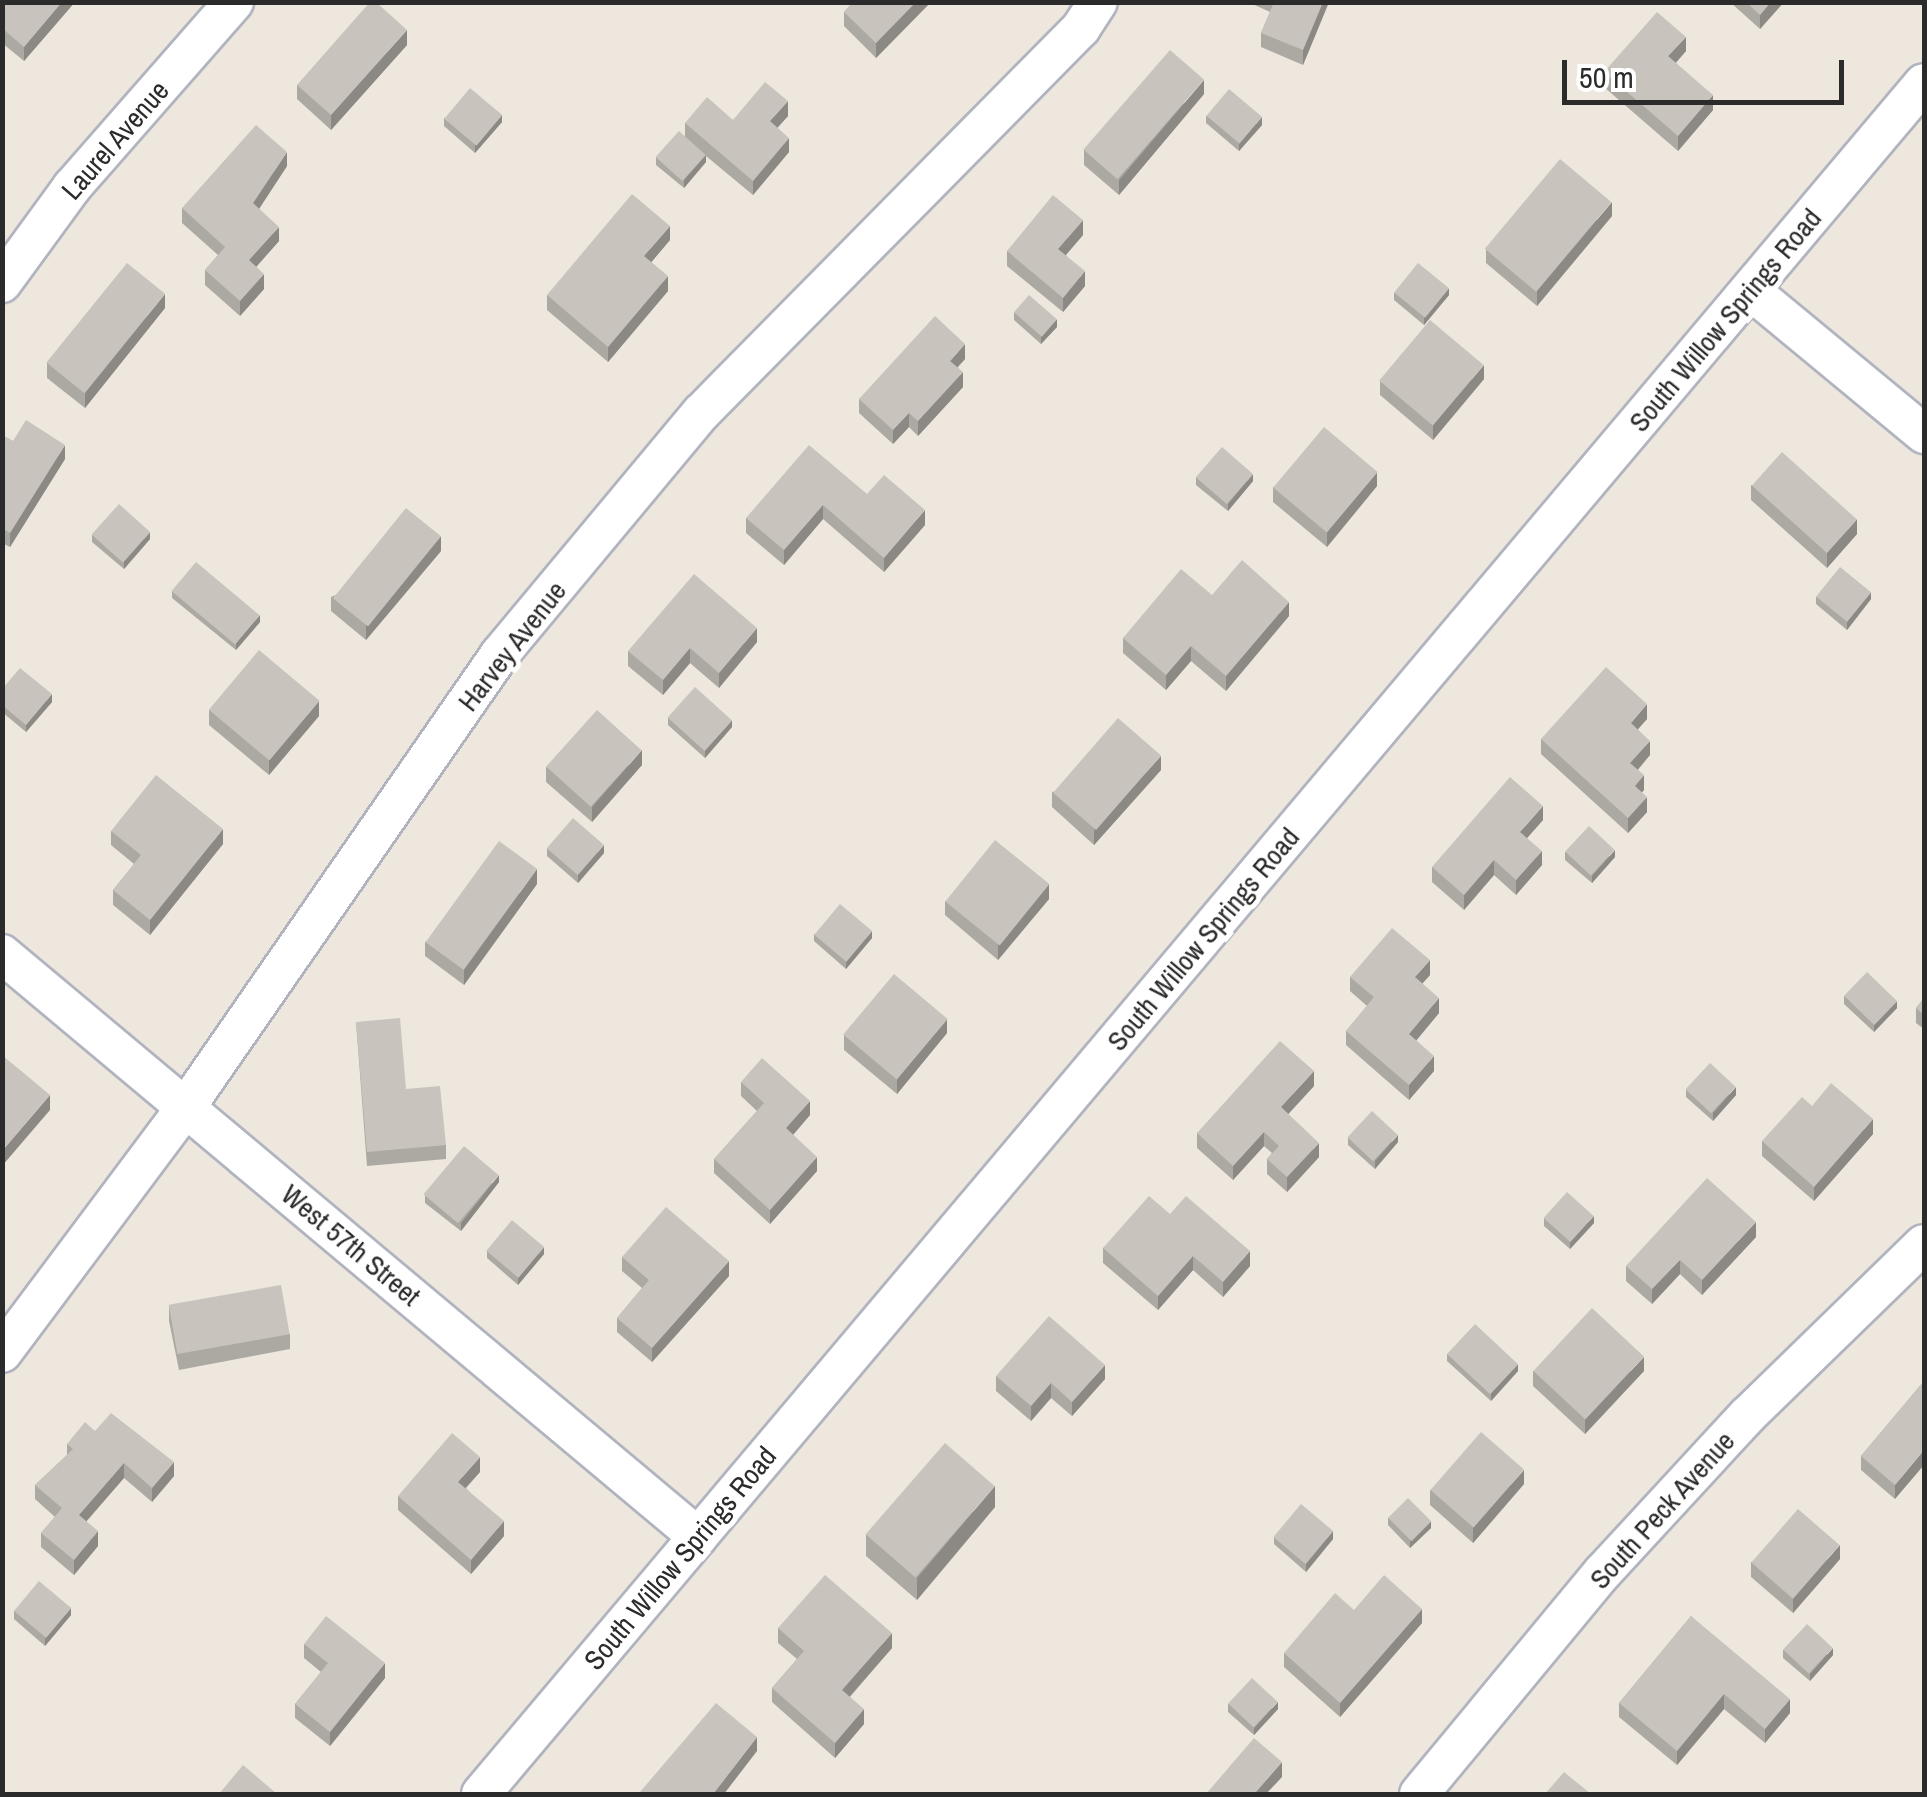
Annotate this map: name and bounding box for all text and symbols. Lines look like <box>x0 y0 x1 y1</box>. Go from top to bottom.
scale bar <box>1567 40 1850 102</box>
text: 50 m <box>1579 57 1634 97</box>
street label: Laurel Avenue <box>54 73 176 207</box>
street label: South Willow Springs Road <box>1622 202 1828 438</box>
street label: Harvey Avenue <box>451 574 573 718</box>
street label: South Willow Springs Road <box>1100 821 1306 1057</box>
street label: West 57th Street <box>275 1177 427 1313</box>
street label: South Peck Avenue <box>1582 1424 1742 1596</box>
street label: South Willow Springs Road <box>577 1440 783 1676</box>

